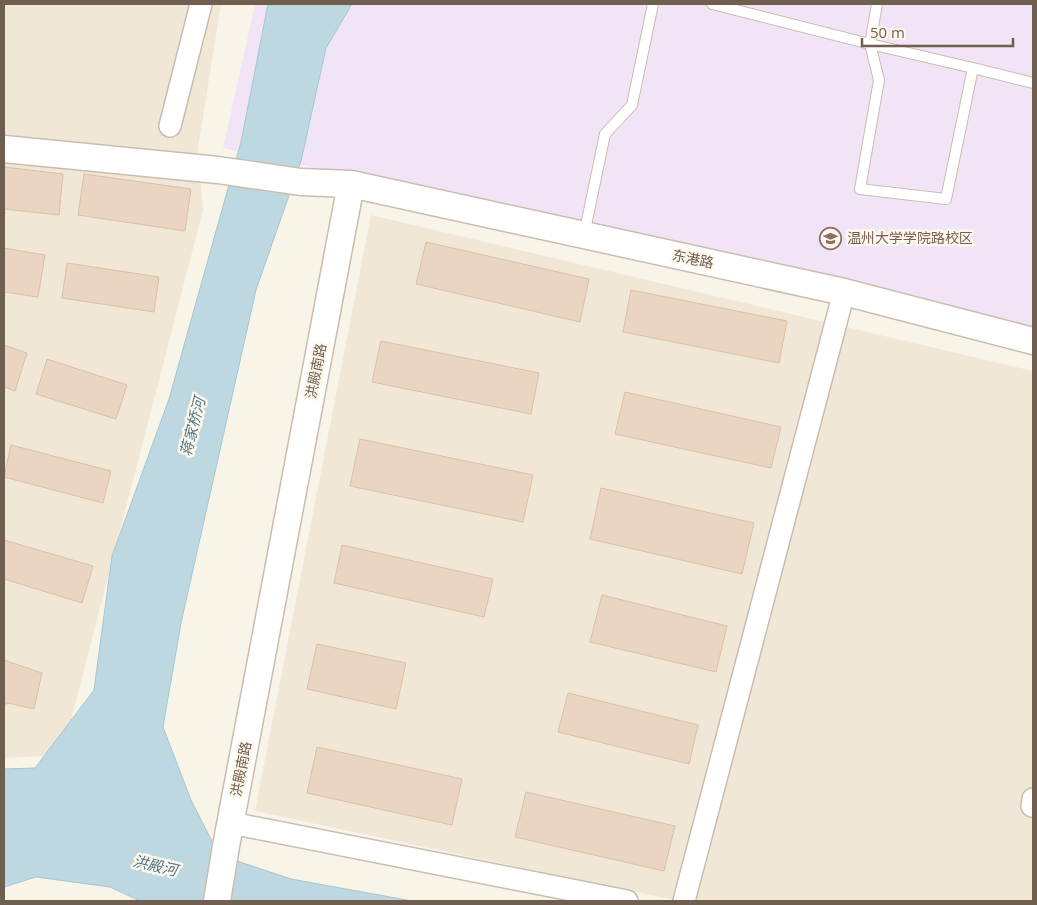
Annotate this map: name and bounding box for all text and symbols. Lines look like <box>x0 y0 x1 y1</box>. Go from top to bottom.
scale bar <box>862 15 1013 47</box>
text: 50 m <box>870 22 905 42</box>
school or university icon: 温州大学学院路校区 <box>819 226 843 250</box>
place label: 温州大学学院路校区 <box>847 228 973 247</box>
street label: 东港路 <box>671 245 716 272</box>
street label: 洪殿南路 <box>301 342 330 400</box>
water label: 蒋家桥河 <box>175 392 210 458</box>
street label: 洪殿南路 <box>226 740 255 798</box>
water label: 洪殿河 <box>131 850 182 881</box>

